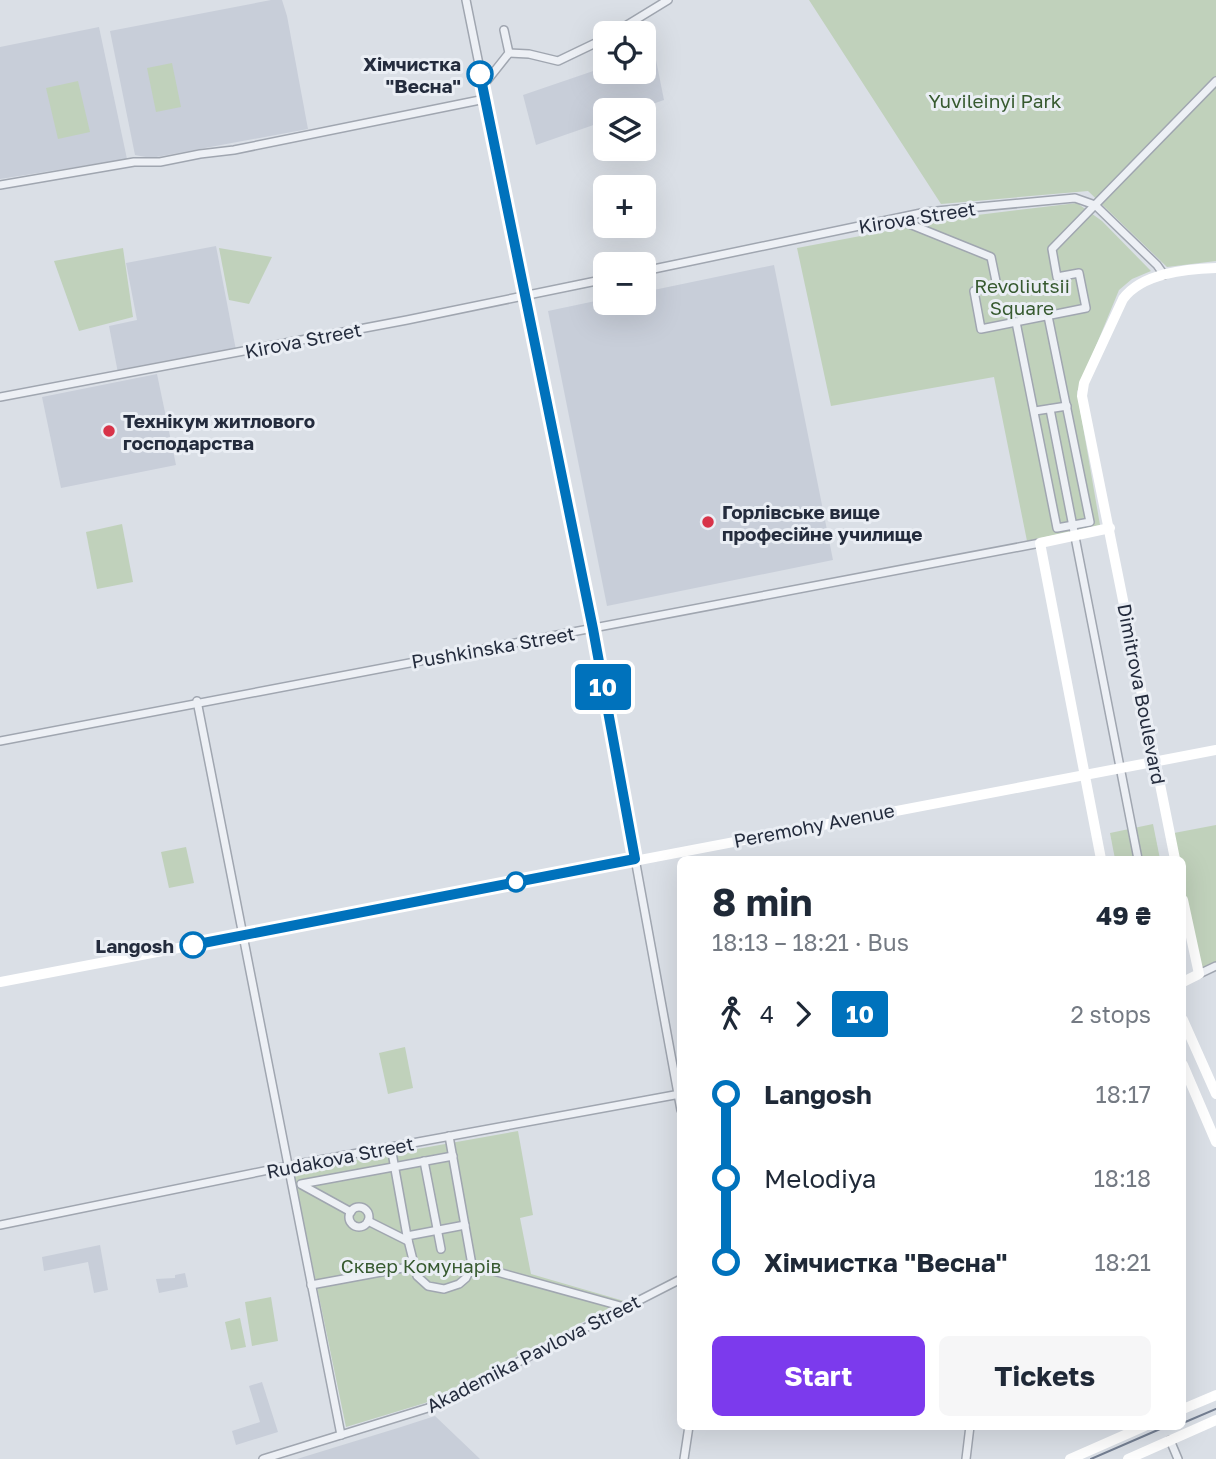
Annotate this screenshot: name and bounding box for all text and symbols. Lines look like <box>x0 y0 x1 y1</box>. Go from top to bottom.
map controls <box>593 21 656 315</box>
button: locate <box>593 21 656 84</box>
place label: Хімчистка "Весна" <box>363 52 461 97</box>
marker: Хімчистка "Весна" <box>467 61 493 87</box>
park label: Yuvileinyi Park <box>928 89 1062 112</box>
button: layers <box>593 98 656 161</box>
button: + <box>593 175 656 238</box>
street label: Kirova Street <box>857 196 977 238</box>
button: − <box>593 252 656 315</box>
park label: Revoliutsii Square <box>974 274 1070 319</box>
street label: Kirova Street <box>243 317 363 363</box>
place label: Технікум житлового господарства <box>123 409 315 454</box>
marker: Технікум житлового господарства <box>101 423 117 439</box>
place label: Горлівське вище професійне училище <box>722 500 922 545</box>
marker: Горлівське вище професійне училище <box>700 514 716 530</box>
street label: Dimitrova Boulevard <box>1113 602 1171 786</box>
street label: Pushkinska Street <box>409 621 577 673</box>
line badge: 10 <box>572 664 634 710</box>
text: 10 <box>589 672 617 701</box>
street label: Peremohy Avenue <box>732 798 896 852</box>
unlabelled marker <box>506 872 526 892</box>
text: 8 min <box>712 879 812 924</box>
text: 49 ₴ <box>1096 900 1151 931</box>
text: 18:13 – 18:21 · Bus <box>712 928 909 956</box>
marker: Langosh <box>180 932 206 958</box>
place label: Langosh <box>95 934 174 957</box>
icon: walk <box>712 995 750 1033</box>
icon: forward <box>784 995 822 1033</box>
text: 10 <box>846 999 874 1028</box>
text: 4 <box>760 1000 774 1028</box>
text: 2 stops <box>1070 1000 1151 1028</box>
text: Langosh <box>764 1079 872 1110</box>
text: 18:17 <box>1096 1080 1151 1108</box>
street label: Rudakova Street <box>264 1131 416 1183</box>
text: Melodiya <box>764 1163 877 1194</box>
text: 18:18 <box>1094 1164 1151 1192</box>
text: Хімчистка "Весна" <box>764 1247 1008 1278</box>
text: 18:21 <box>1094 1248 1151 1276</box>
park label: Сквер Комунарів <box>341 1254 501 1277</box>
street label: Akademika Pavlova Street <box>422 1289 644 1417</box>
button: Start <box>712 1336 925 1416</box>
button: Tickets <box>939 1336 1151 1416</box>

